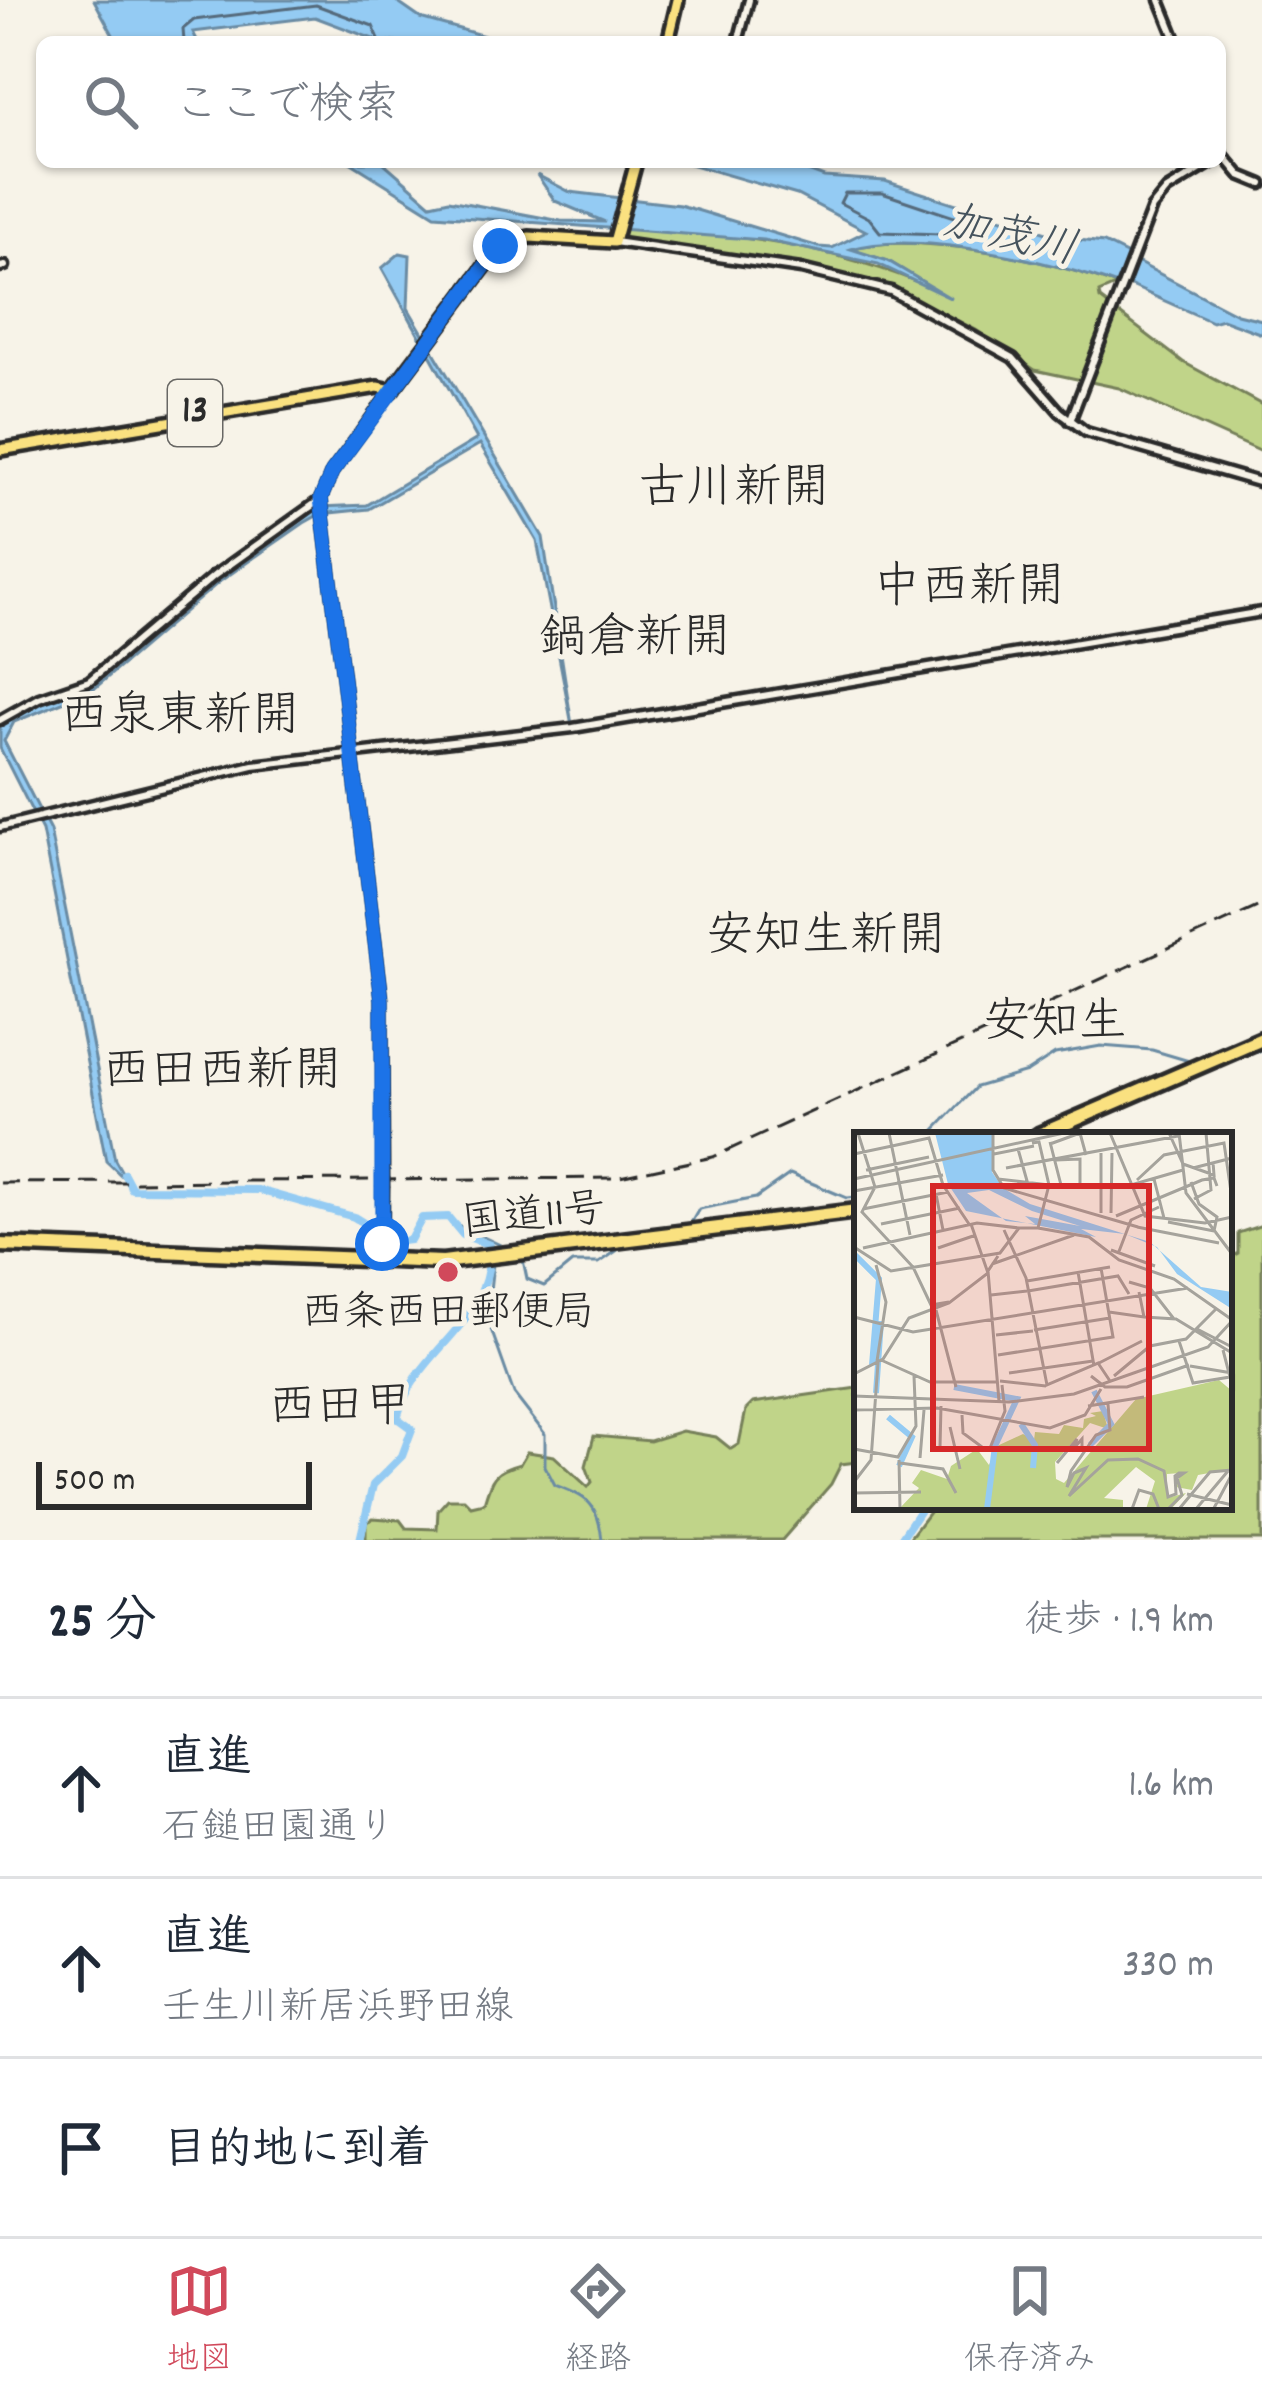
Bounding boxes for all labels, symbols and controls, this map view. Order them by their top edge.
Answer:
search box [36,36,1226,168]
icon: search [78,69,144,135]
text: ここで検索 [174,76,399,140]
water label: 加茂川 [937,193,1083,285]
route end [473,219,527,273]
road number: 13 [168,380,222,446]
district label: 古川新開 [638,457,830,526]
district label: 中西新開 [873,556,1065,625]
district label: 鍋倉新開 [539,607,731,676]
district label: 西泉東新開 [60,685,300,754]
district label: 安知生新開 [706,905,946,974]
district label: 安知生 [983,991,1127,1060]
district label: 西田西新開 [102,1040,342,1109]
inset map [854,1132,1232,1510]
street label: 国道11号 [459,1182,609,1256]
route start [355,1217,409,1271]
marker: 西条西田郵便局 [435,1259,461,1285]
place label: 西条西田郵便局 [301,1286,595,1346]
district label: 西田甲 [268,1376,412,1445]
scale bar [36,1456,312,1509]
text: 500 m [54,1459,135,1506]
text: 25 分 [48,1589,157,1661]
text: 徒歩 · 1.9 km [1025,1596,1214,1651]
text: 直進 [162,1729,252,1793]
icon: ahead [48,1755,114,1821]
text: 1.6 km [1128,1760,1214,1815]
text: 石鎚田園通り [162,1803,396,1858]
text: 直進 [162,1909,252,1973]
icon: ahead [48,1935,114,2001]
text: 330 m [1122,1940,1214,1995]
text: 壬生川新居浜野田線 [162,1983,513,2038]
icon: arrive [48,2115,114,2181]
text: 目的地に到着 [162,2121,432,2185]
tab: 地図 [166,2258,232,2385]
tab: 経路 [565,2258,631,2385]
tab: 保存済み [964,2258,1096,2385]

